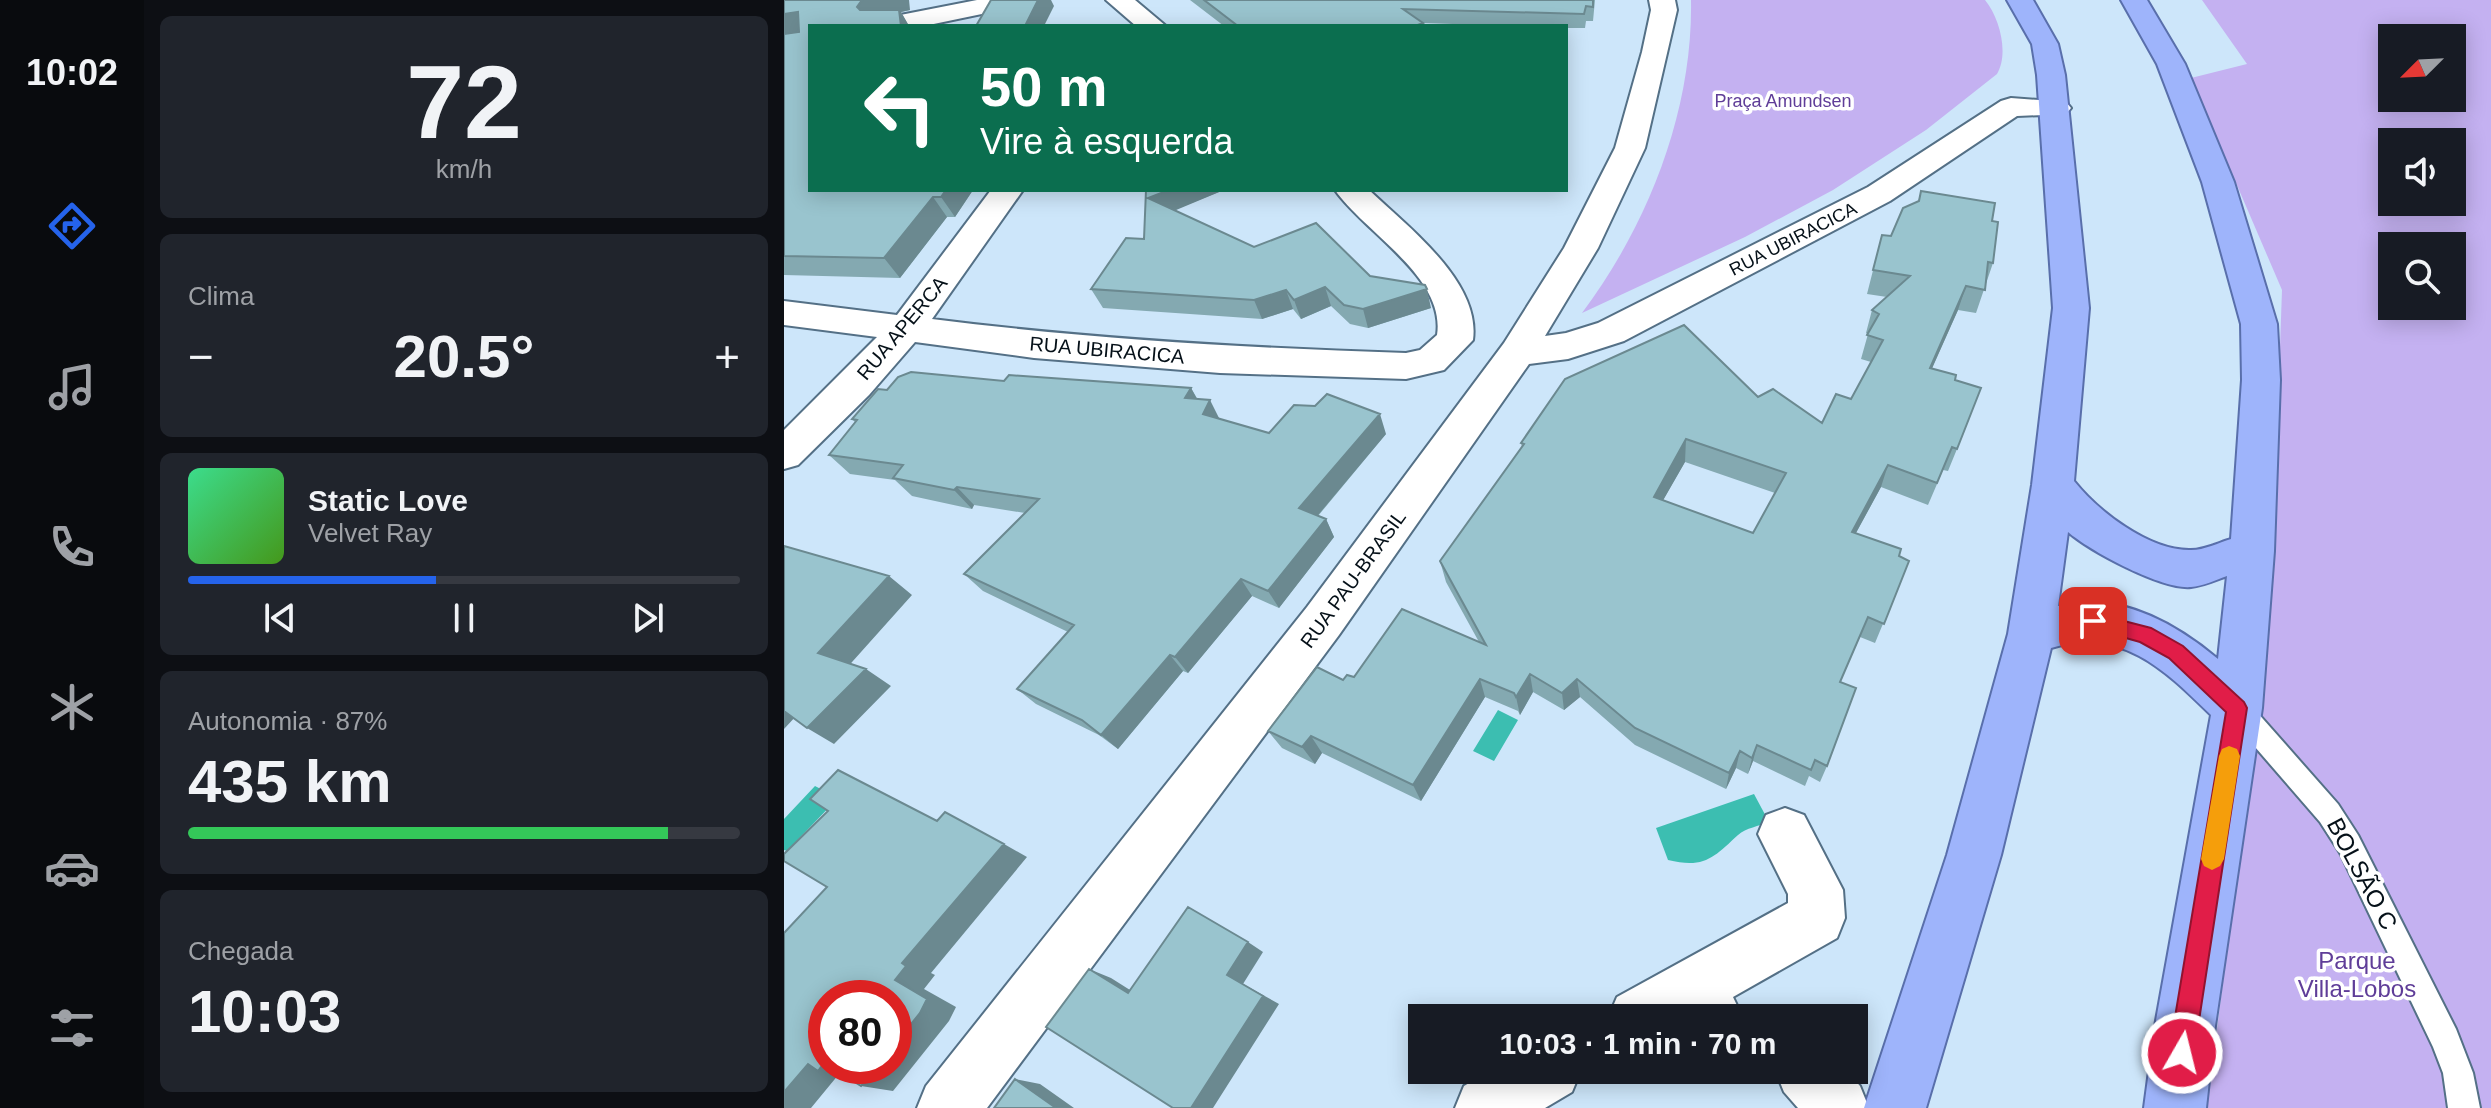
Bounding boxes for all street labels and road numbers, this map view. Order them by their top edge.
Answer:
street label: RUA UBIRACICA [1726,198,1860,280]
street label: RUA APERCA [852,271,952,384]
street label: RUA UBIRACICA [1029,332,1186,368]
street label: RUA PAU-BRASIL [1296,506,1410,652]
street label: BOLSÃO C [2322,813,2403,934]

